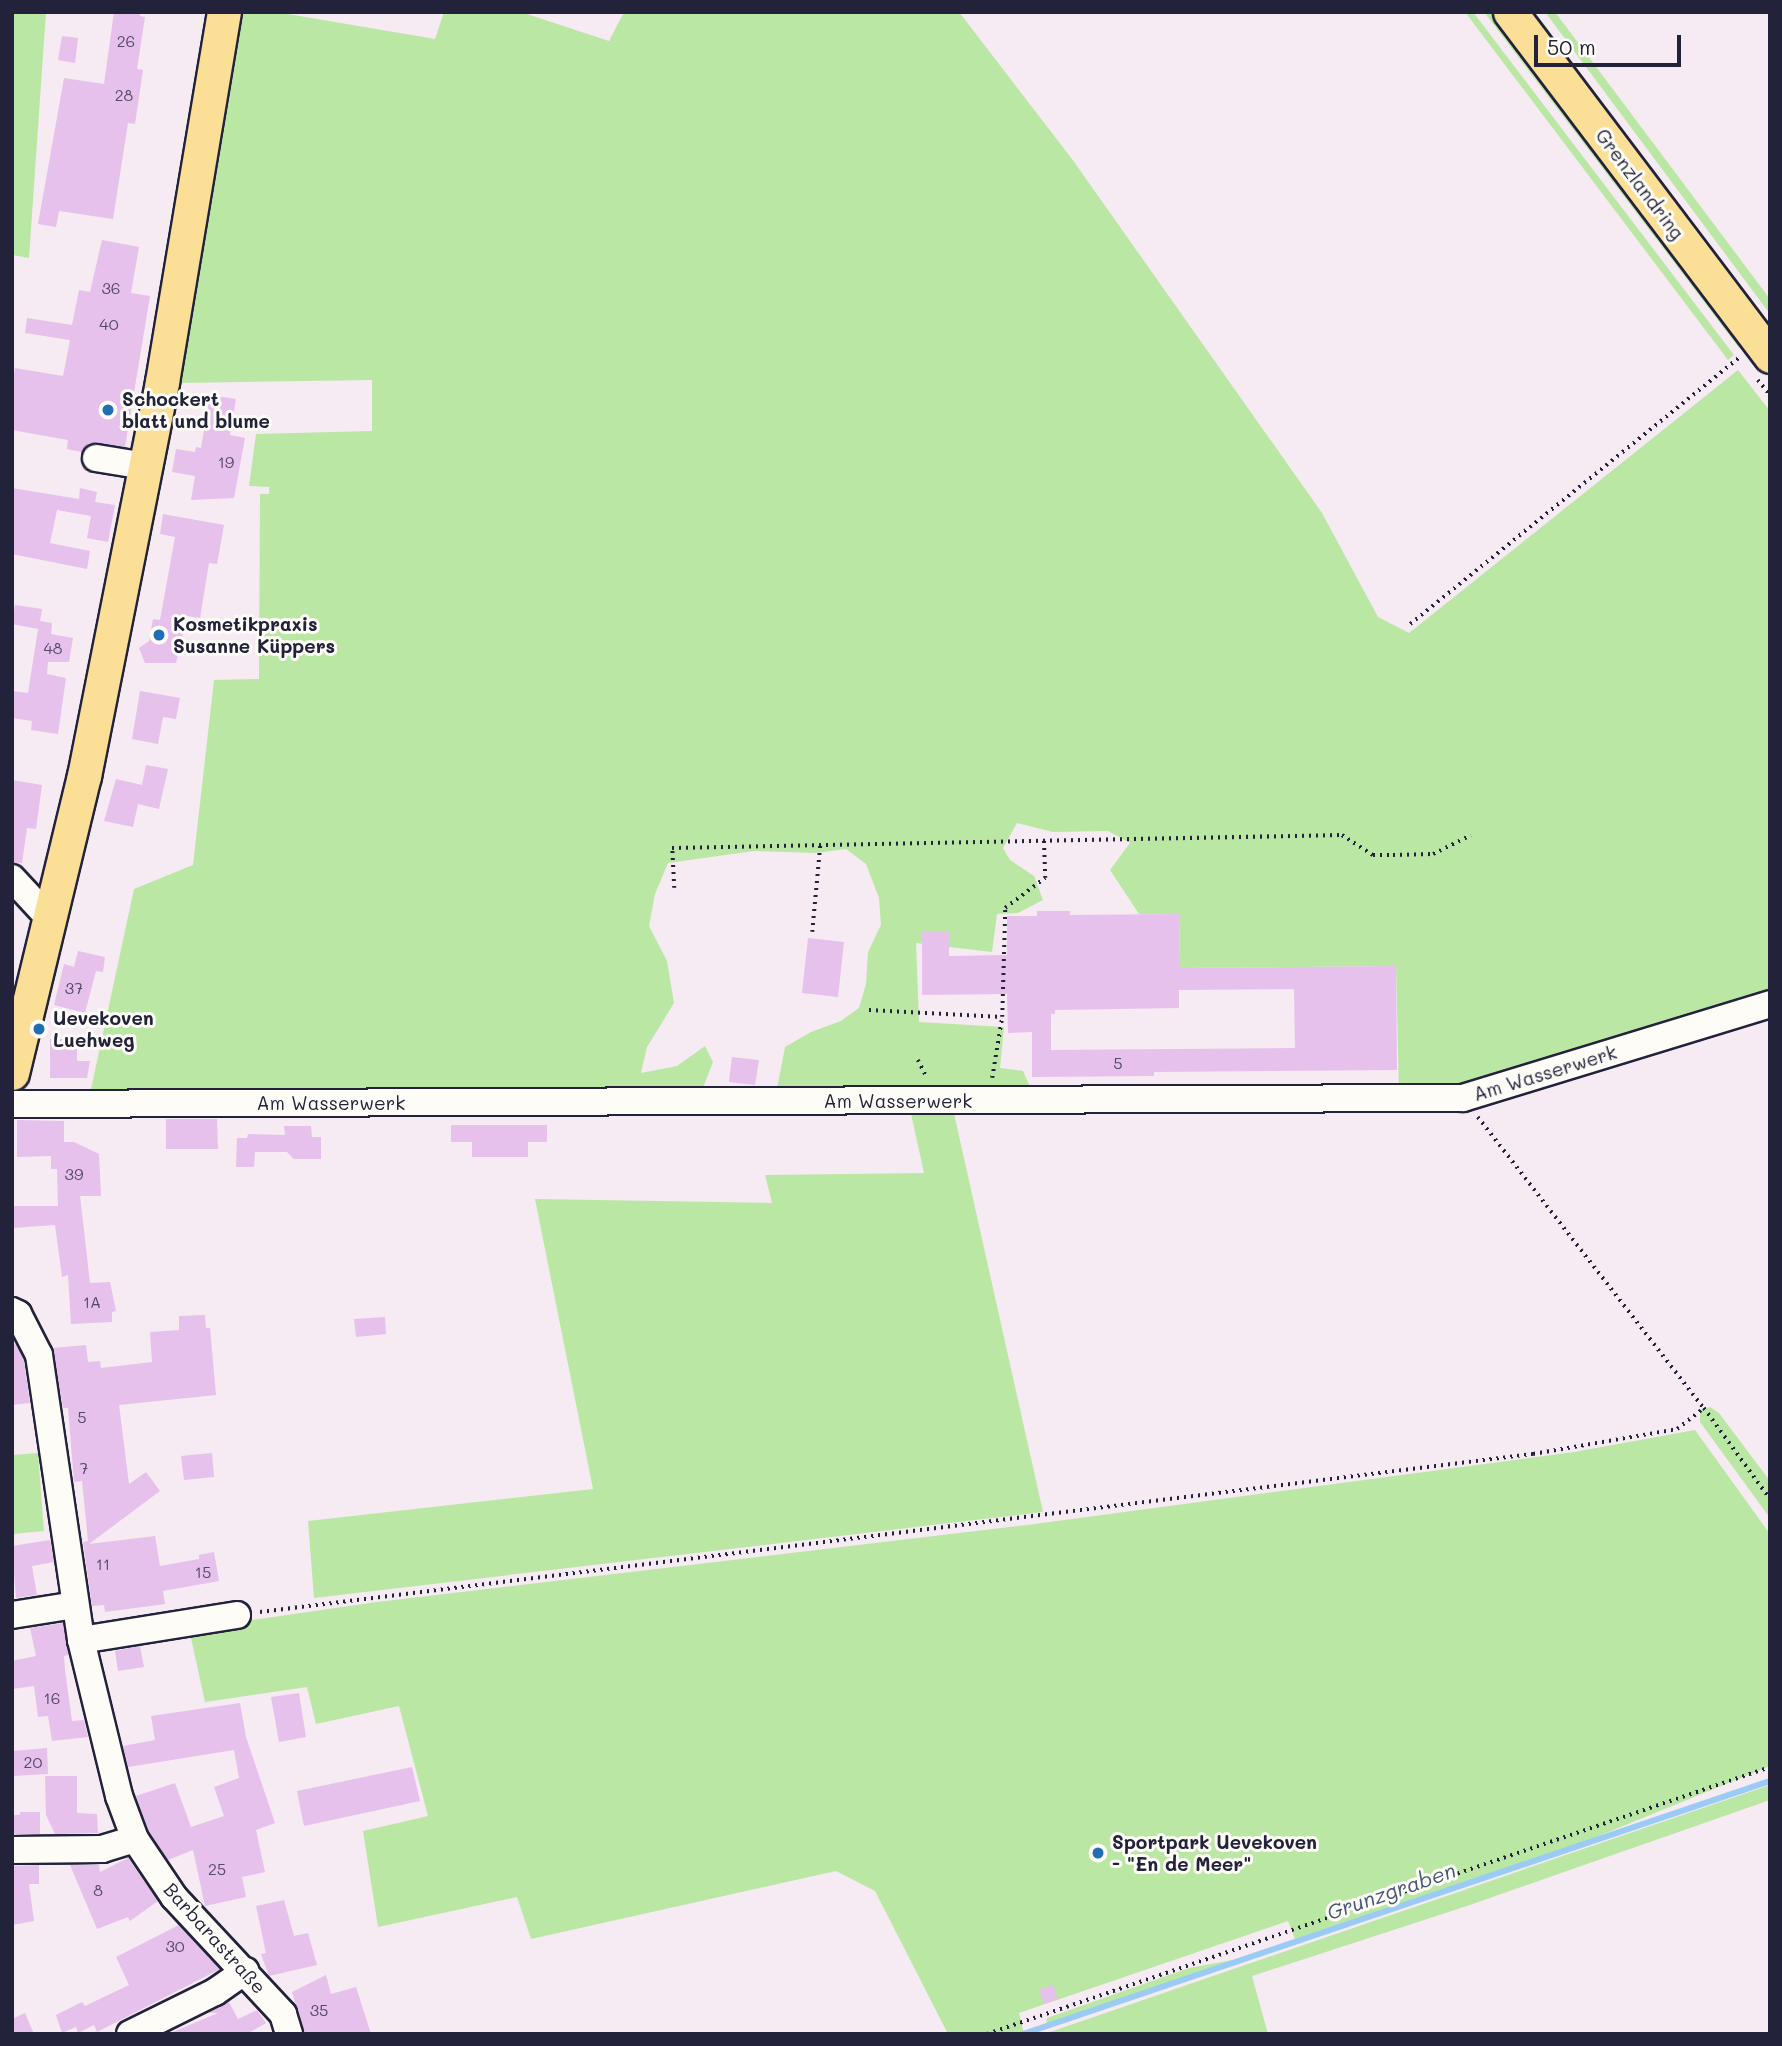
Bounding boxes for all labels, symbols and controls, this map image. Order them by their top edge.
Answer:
scale bar [1537,21,1684,65]
house number: 26 [117,31,135,51]
text: 50 m [1547,33,1596,60]
house number: 28 [115,85,133,105]
street label: Grenzlandring [1591,124,1689,244]
house number: 36 [101,278,121,298]
house number: 40 [99,314,119,334]
place label: Schockert blatt und blume [122,388,270,432]
marker: Schockert blatt und blume [100,402,116,418]
house number: 19 [218,452,234,472]
place label: Kosmetikpraxis Susanne Küppers [173,613,335,657]
marker: Kosmetikpraxis Susanne Küppers [151,627,167,643]
house number: 48 [43,638,63,658]
house number: 37 [65,978,83,998]
place label: Uevekoven Luehweg [53,1007,154,1051]
marker: Uevekoven Luehweg [31,1021,47,1037]
street label: Am Wasserwerk [1471,1040,1619,1106]
house number: 5 [1113,1053,1123,1073]
street label: Am Wasserwerk [824,1090,972,1112]
street label: Am Wasserwerk [257,1092,405,1114]
house number: 39 [65,1164,83,1184]
house number: 1A [83,1292,101,1312]
house number: 5 [77,1407,87,1427]
house number: 7 [80,1458,88,1478]
house number: 11 [96,1554,110,1574]
house number: 15 [195,1562,211,1582]
house number: 16 [44,1688,60,1708]
house number: 20 [24,1752,42,1772]
place label: Sportpark Uevekoven - "En de Meer" [1112,1831,1317,1875]
marker: Sportpark Uevekoven - "En de Meer" [1090,1845,1106,1861]
water label: Grunzgraben [1323,1857,1459,1925]
house number: 25 [208,1859,226,1879]
street label: Barbarastraße [159,1878,271,1998]
house number: 8 [93,1880,103,1900]
house number: 30 [165,1936,185,1956]
house number: 35 [310,2000,328,2020]

